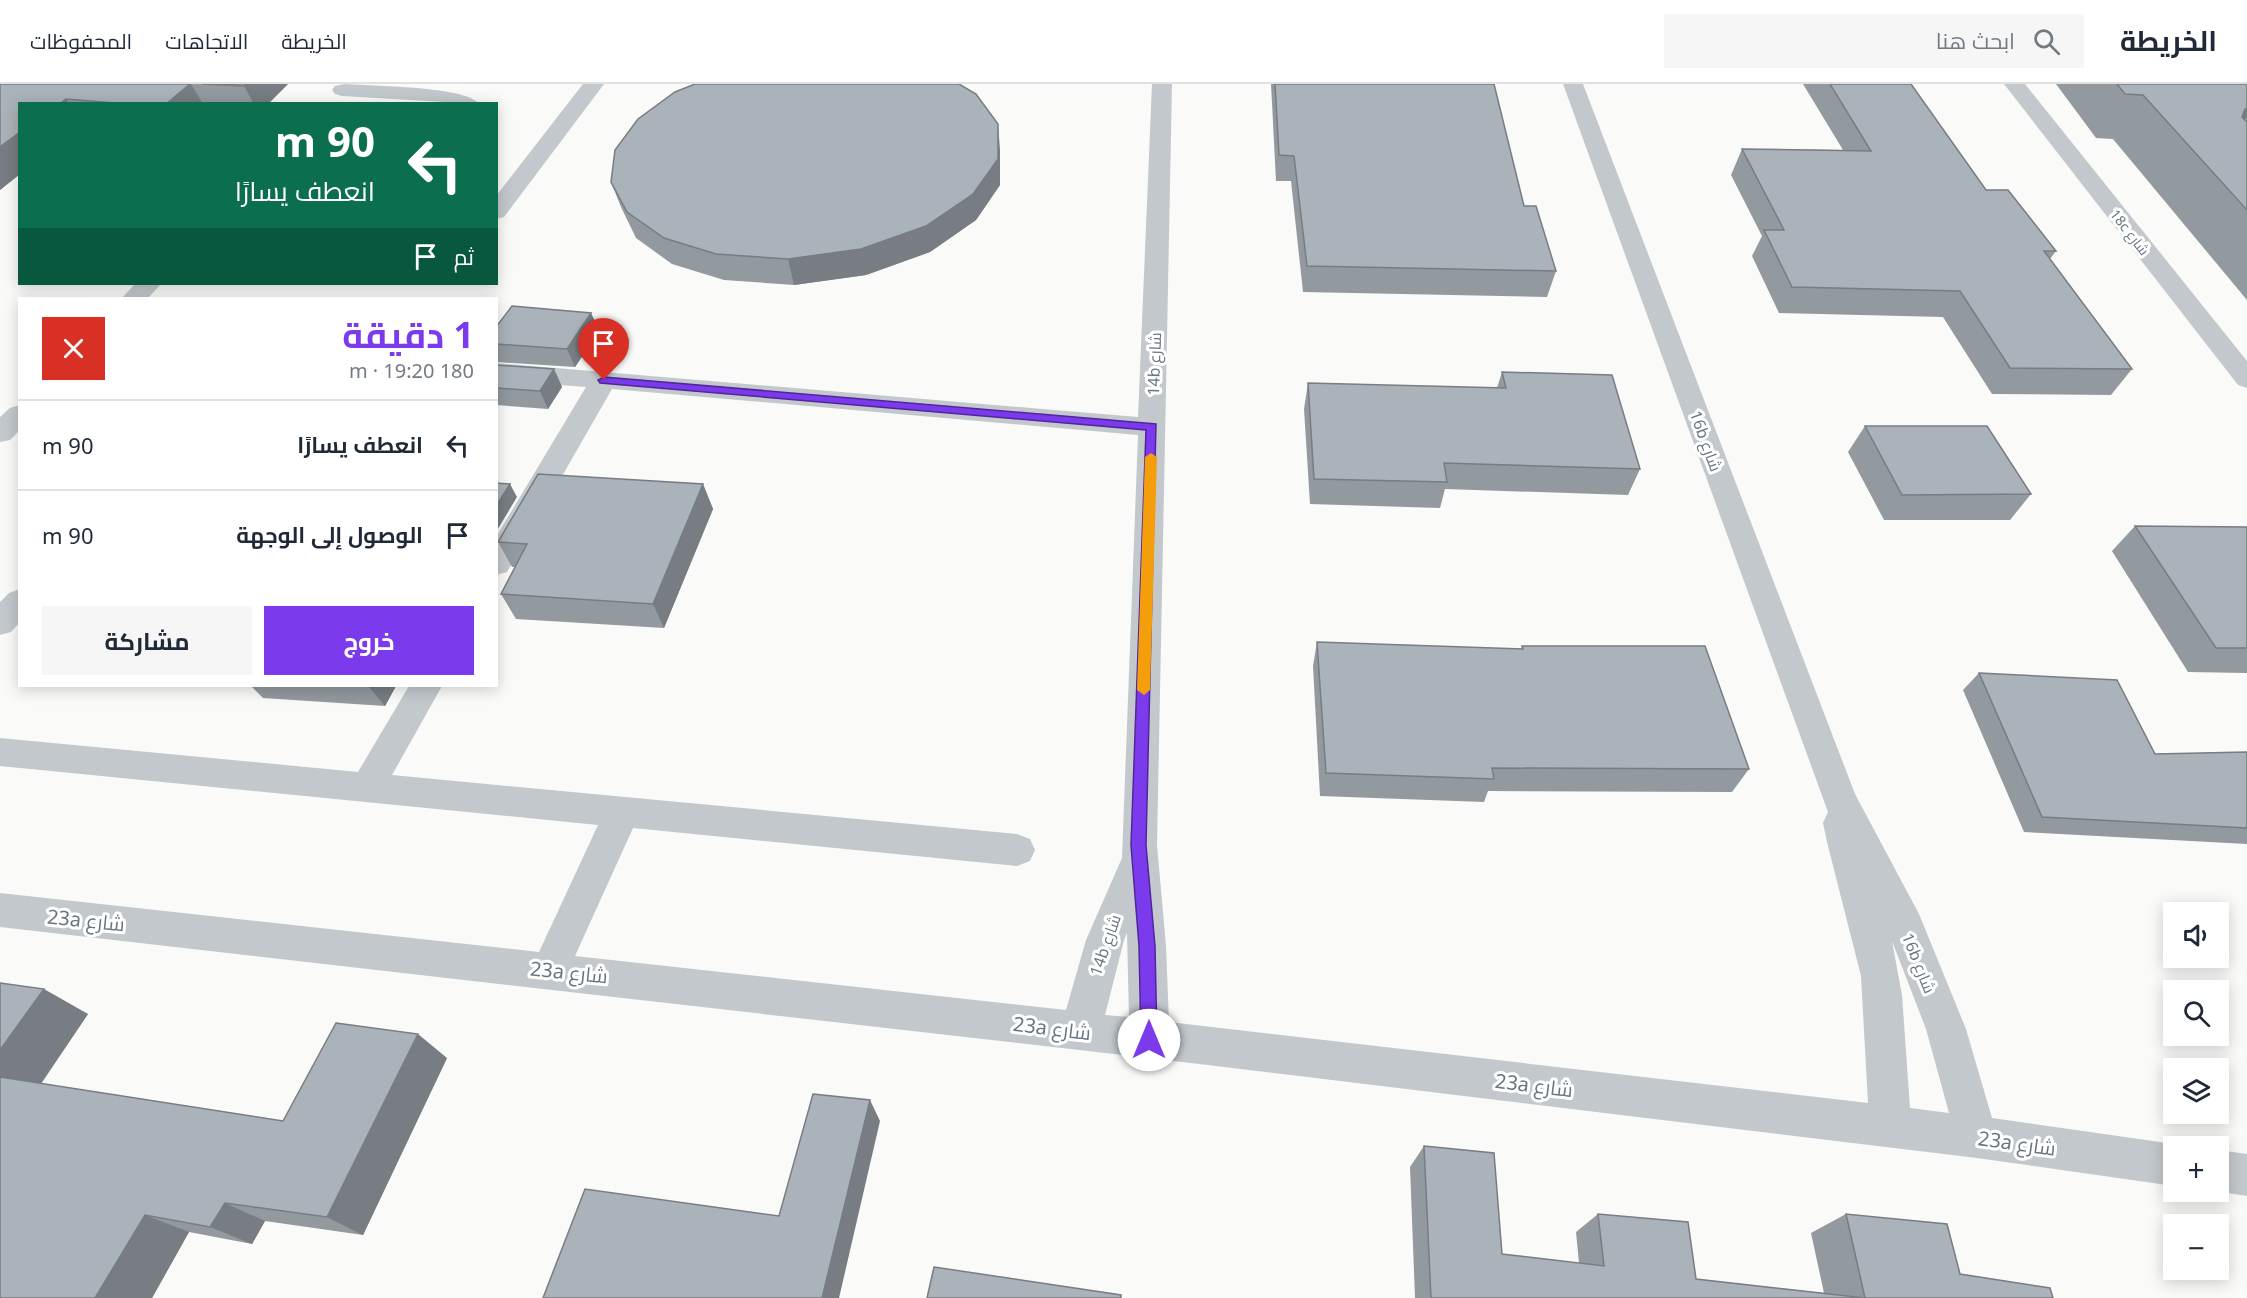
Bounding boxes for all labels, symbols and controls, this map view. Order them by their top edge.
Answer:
search box [1664,14,2084,68]
text: الخريطة [2120,21,2217,59]
text: ابحث هنا [1936,25,2015,55]
icon: search [2030,25,2063,58]
text: المحفوظات [30,27,132,55]
text: الاتجاهات [165,27,248,55]
text: الخريطة [281,27,347,55]
text: 90 m [275,112,375,169]
icon: left [396,126,474,204]
text: انعطف يسارًا [235,172,375,209]
street label: 18c شارع [2106,205,2154,259]
icon: arrive [409,240,442,273]
text: ثم [454,241,474,271]
text: 1 دقيقة [342,310,474,359]
button: close [42,317,105,380]
pin [578,318,629,380]
icon: arrive [587,327,620,360]
street label: 14b شارع [1142,332,1167,396]
text: 180 m · 19:20 [349,357,474,384]
street label: 16b شارع [1684,407,1727,475]
text: انعطف يسارًا [297,429,423,459]
icon: left [441,429,474,462]
text: 90 m [42,430,93,460]
text: الوصول إلى الوجهة [236,519,423,549]
icon: arrive [441,519,474,552]
text: 90 m [42,520,93,550]
button: مشاركة [42,606,252,675]
button: خروج [264,606,474,675]
street label: 23a شارع [46,902,126,939]
map controls [2163,902,2229,1280]
button: sound [2163,902,2229,968]
street label: 14b شارع [1084,911,1127,979]
street label: 16b شارع [1896,930,1941,997]
street label: 23a شارع [529,954,609,991]
button: search [2163,980,2229,1046]
position arrow [1117,1008,1181,1072]
street label: 23a شارع [1011,1010,1092,1047]
button: layers [2163,1058,2229,1124]
street label: 23a شارع [1493,1067,1574,1104]
street label: 23a شارع [1976,1124,2058,1163]
button: + [2163,1136,2229,1202]
button: − [2163,1214,2229,1280]

